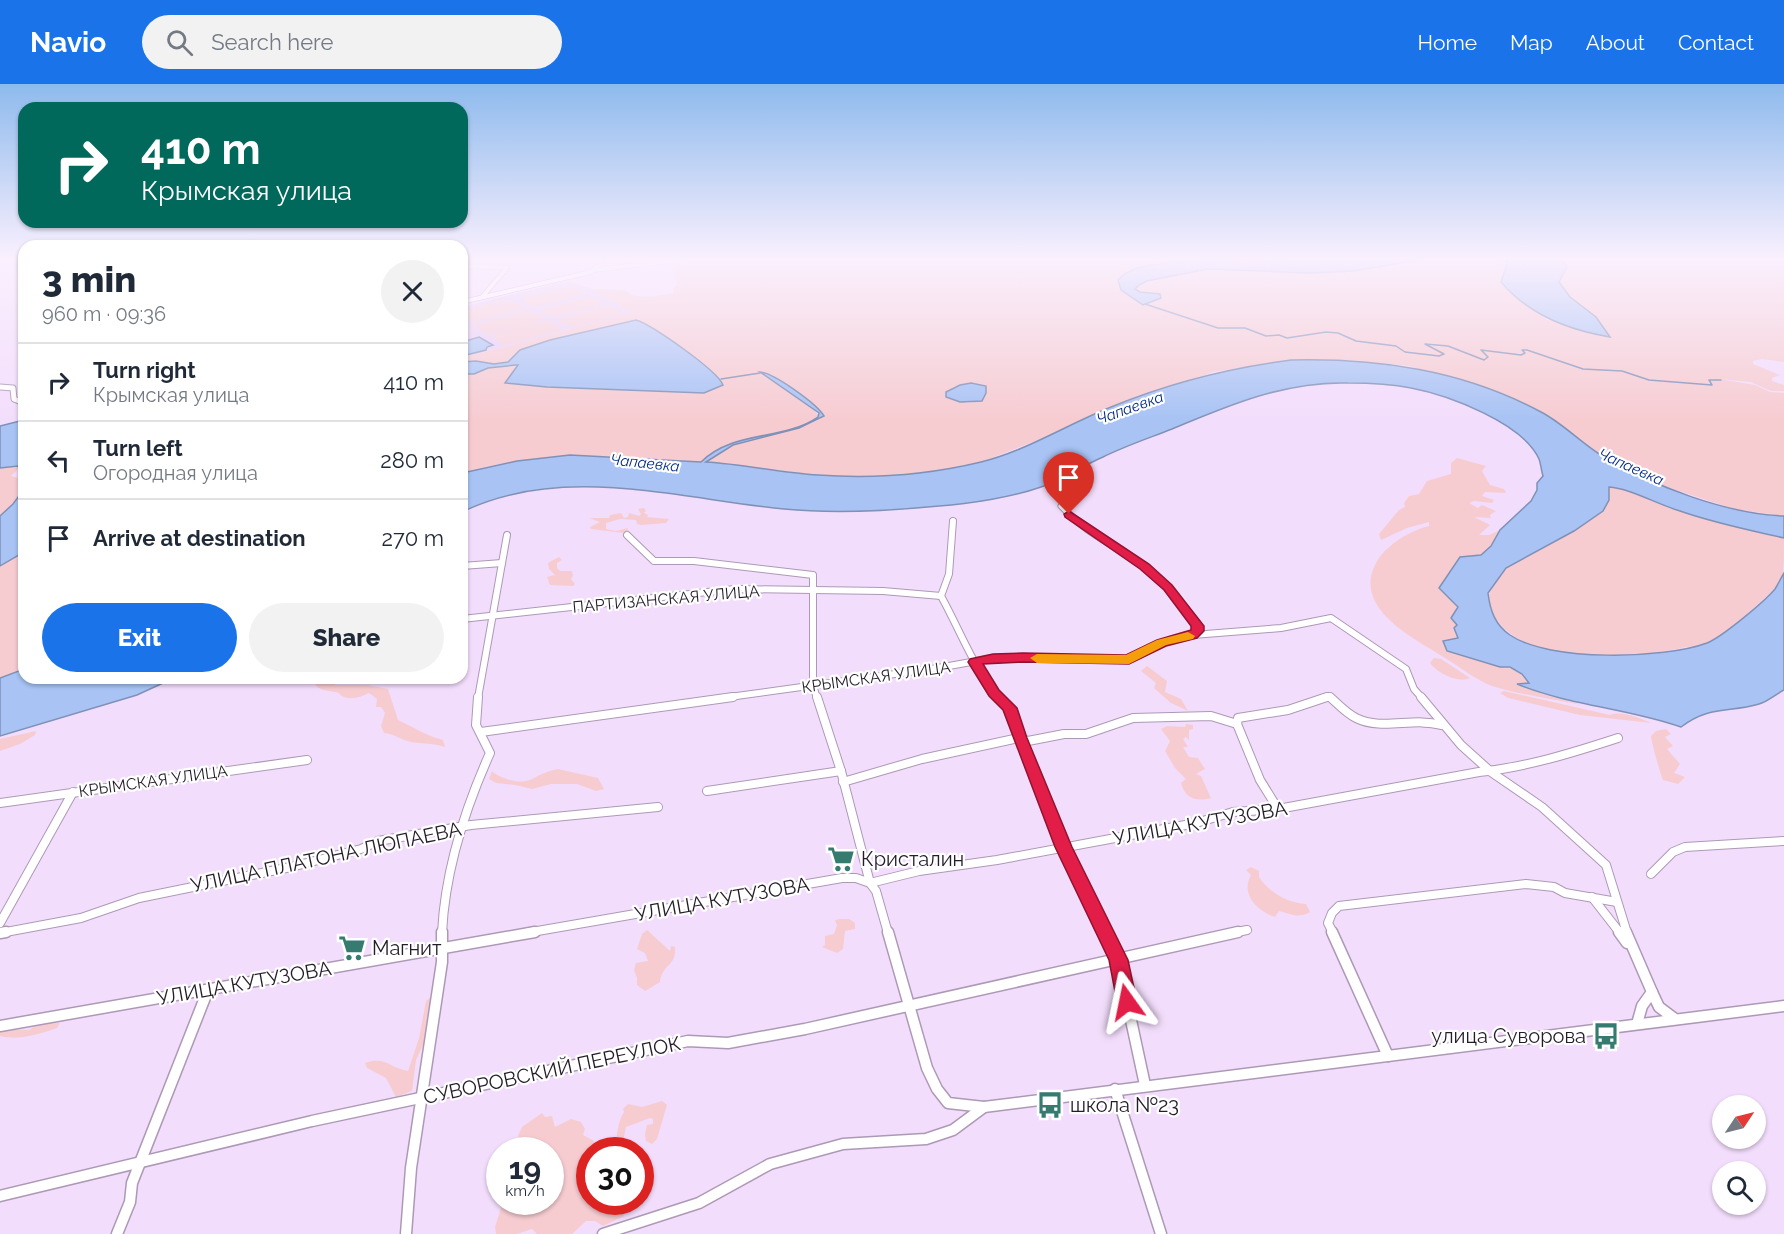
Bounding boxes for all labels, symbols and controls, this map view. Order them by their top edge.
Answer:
search box [142,15,562,69]
text: Navio [30,26,106,59]
icon: search [163,26,196,59]
text: Search here [211,29,333,55]
text: Home [1418,30,1477,55]
text: Map [1510,30,1553,55]
text: About [1586,30,1645,55]
text: Contact [1678,30,1754,55]
text: 410 m [141,125,261,174]
icon: right [42,126,120,204]
text: Крымская улица [141,175,352,206]
text: 3 min [42,258,136,300]
button: close [381,260,444,323]
text: 960 m · 09:36 [42,302,166,326]
text: Turn right [93,357,196,383]
icon: right [42,366,75,399]
text: 410 m [383,369,444,395]
text: Крымская улица [93,383,249,407]
water label: Чапаевка [1094,388,1166,428]
text: Turn left [93,435,183,461]
icon: left [42,444,75,477]
water label: Чапаевка [1596,445,1666,489]
text: 280 m [380,447,444,473]
water label: Чапаевка [610,450,680,476]
pin [1043,452,1094,514]
text: Огородная улица [93,461,258,485]
icon: arrive [1052,461,1085,494]
icon: arrive [42,522,75,555]
text: Arrive at destination [93,525,306,551]
text: 270 m [382,525,444,551]
street label: ПАРТИЗАНСКАЯ УЛИЦА [572,581,760,617]
button: Exit [42,603,237,672]
button: Share [249,603,444,672]
street label: КРЫМСКАЯ УЛИЦА [800,657,952,697]
street label: КРЫМСКАЯ УЛИЦА [77,761,229,801]
street label: УЛИЦА КУТУЗОВА [1111,796,1290,850]
street label: УЛИЦА ПЛАТОНА ЛЮПАЕВА [189,816,464,897]
supermarket icon: Кристалин [826,844,856,874]
place label: Кристалин [861,847,964,871]
street label: УЛИЦА КУТУЗОВА [633,872,812,926]
supermarket icon: Магнит [337,933,367,963]
place label: Магнит [372,936,442,960]
street label: УЛИЦА КУТУЗОВА [155,956,334,1010]
position arrow [1095,970,1159,1034]
bus stop icon: улица Суворова [1591,1021,1621,1051]
place label: улица Суворова [1431,1024,1586,1048]
street label: СУВОРОВСКИЙ ПЕРЕУЛОК [421,1031,683,1109]
bus stop icon: школа №23 [1035,1090,1065,1120]
place label: школа №23 [1070,1093,1179,1117]
north arrow [1712,1095,1766,1149]
map controls [1712,1095,1766,1215]
speed limit sign: 30 [576,1137,654,1215]
text: 19 [509,1151,541,1186]
button: search [1712,1161,1766,1215]
text: km/h [505,1182,545,1200]

